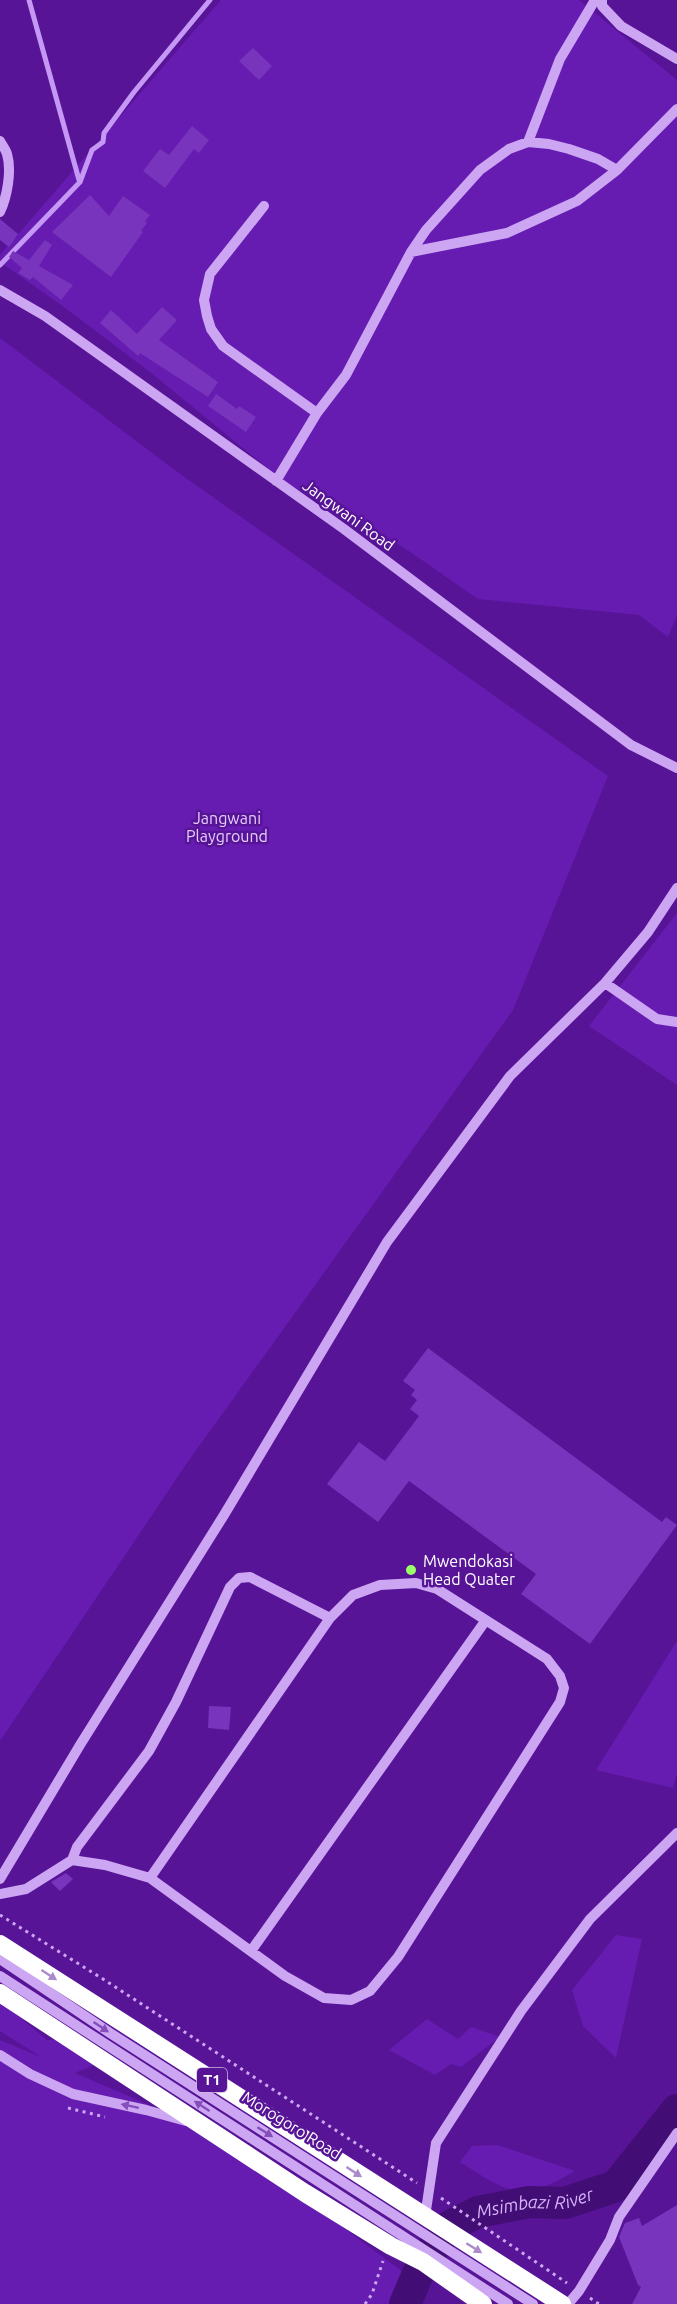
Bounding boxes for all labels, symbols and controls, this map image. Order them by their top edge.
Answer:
street label: Jangwani Road [300,476,398,554]
park label: Jangwani Playground [186,809,268,845]
place label: Mwendokasi Head Quater [423,1552,515,1588]
marker: Mwendokasi Head Quater [404,1563,418,1577]
one-way arrow [41,1970,57,1981]
one-way arrow [93,2021,109,2032]
road number: T1 [197,2068,227,2092]
street label: Morogoro Road [239,2087,345,2163]
one-way arrow [121,2101,139,2111]
one-way arrow [194,2101,210,2112]
one-way arrow [257,2126,273,2137]
one-way arrow [346,2166,363,2177]
water label: Msimbazi River [475,2183,597,2221]
one-way arrow [466,2242,482,2253]

